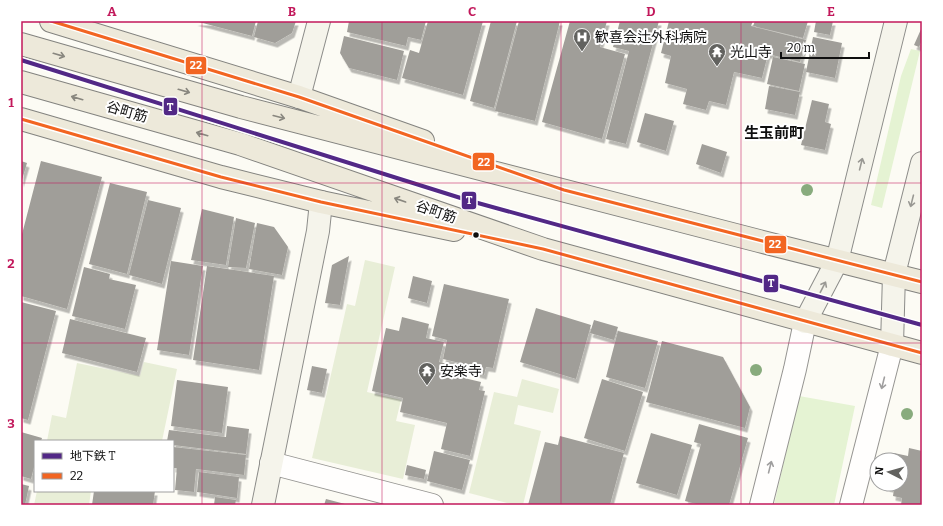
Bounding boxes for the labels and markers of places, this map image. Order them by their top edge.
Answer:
hospital icon: 歓喜会辻外科病院 [572,27,592,52]
place label: 歓喜会辻外科病院 [595,29,707,46]
temple icon: 光山寺 [707,42,727,67]
place label: 光山寺 [730,44,772,61]
unlabelled marker [471,230,481,240]
temple icon: 安楽寺 [417,361,437,386]
place label: 安楽寺 [440,363,482,380]

